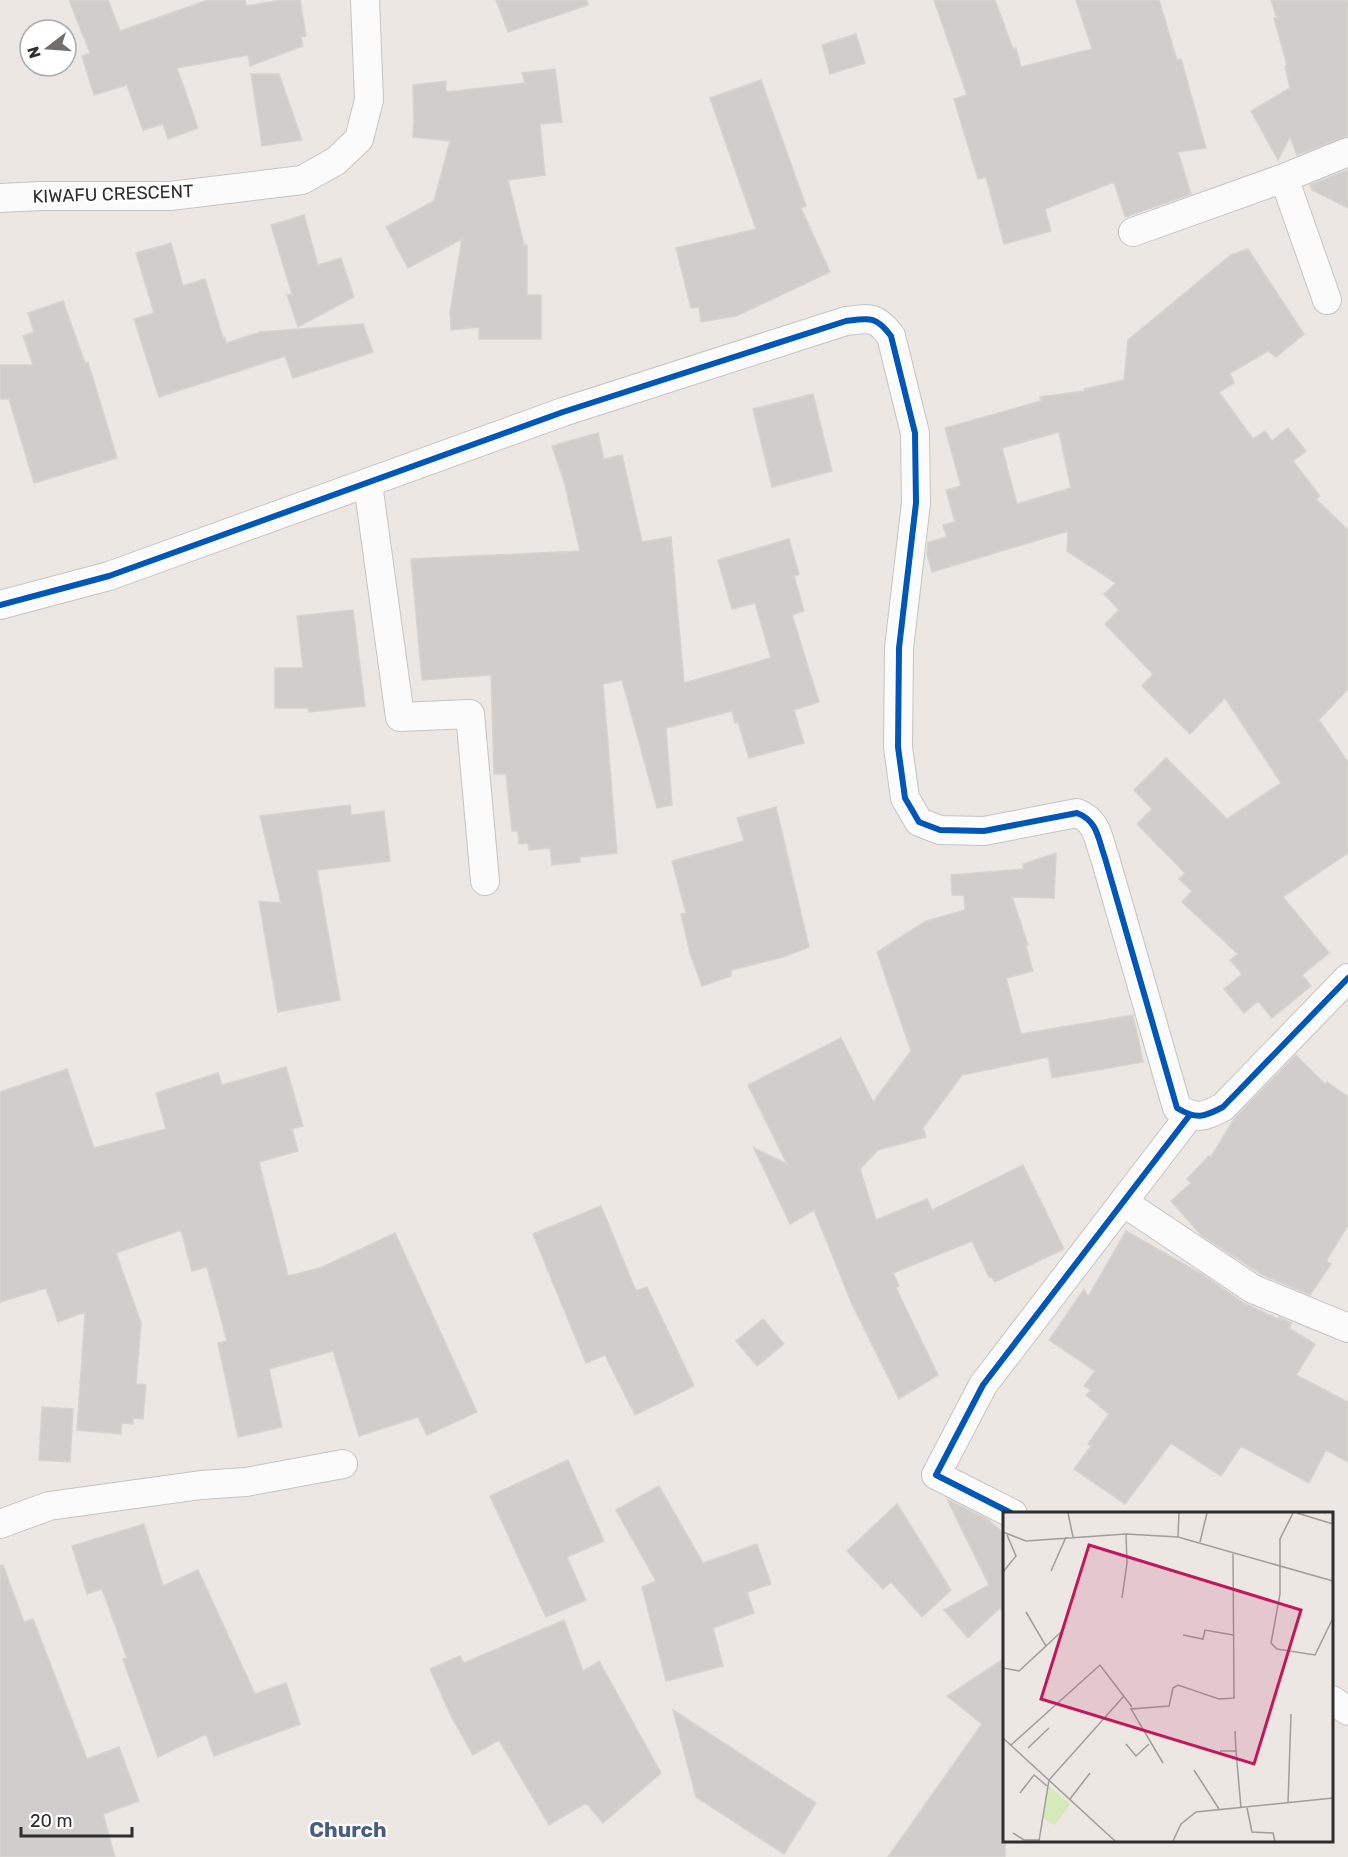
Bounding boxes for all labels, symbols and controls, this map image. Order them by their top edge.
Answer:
north arrow [18,18,78,78]
text: N [23,44,45,61]
street label: KIWAFU CRESCENT [32,180,194,208]
inset map [1003,1512,1333,1842]
scale bar [21,1800,132,1838]
text: 20 m [30,1810,72,1832]
district label: Church [309,1817,387,1842]

